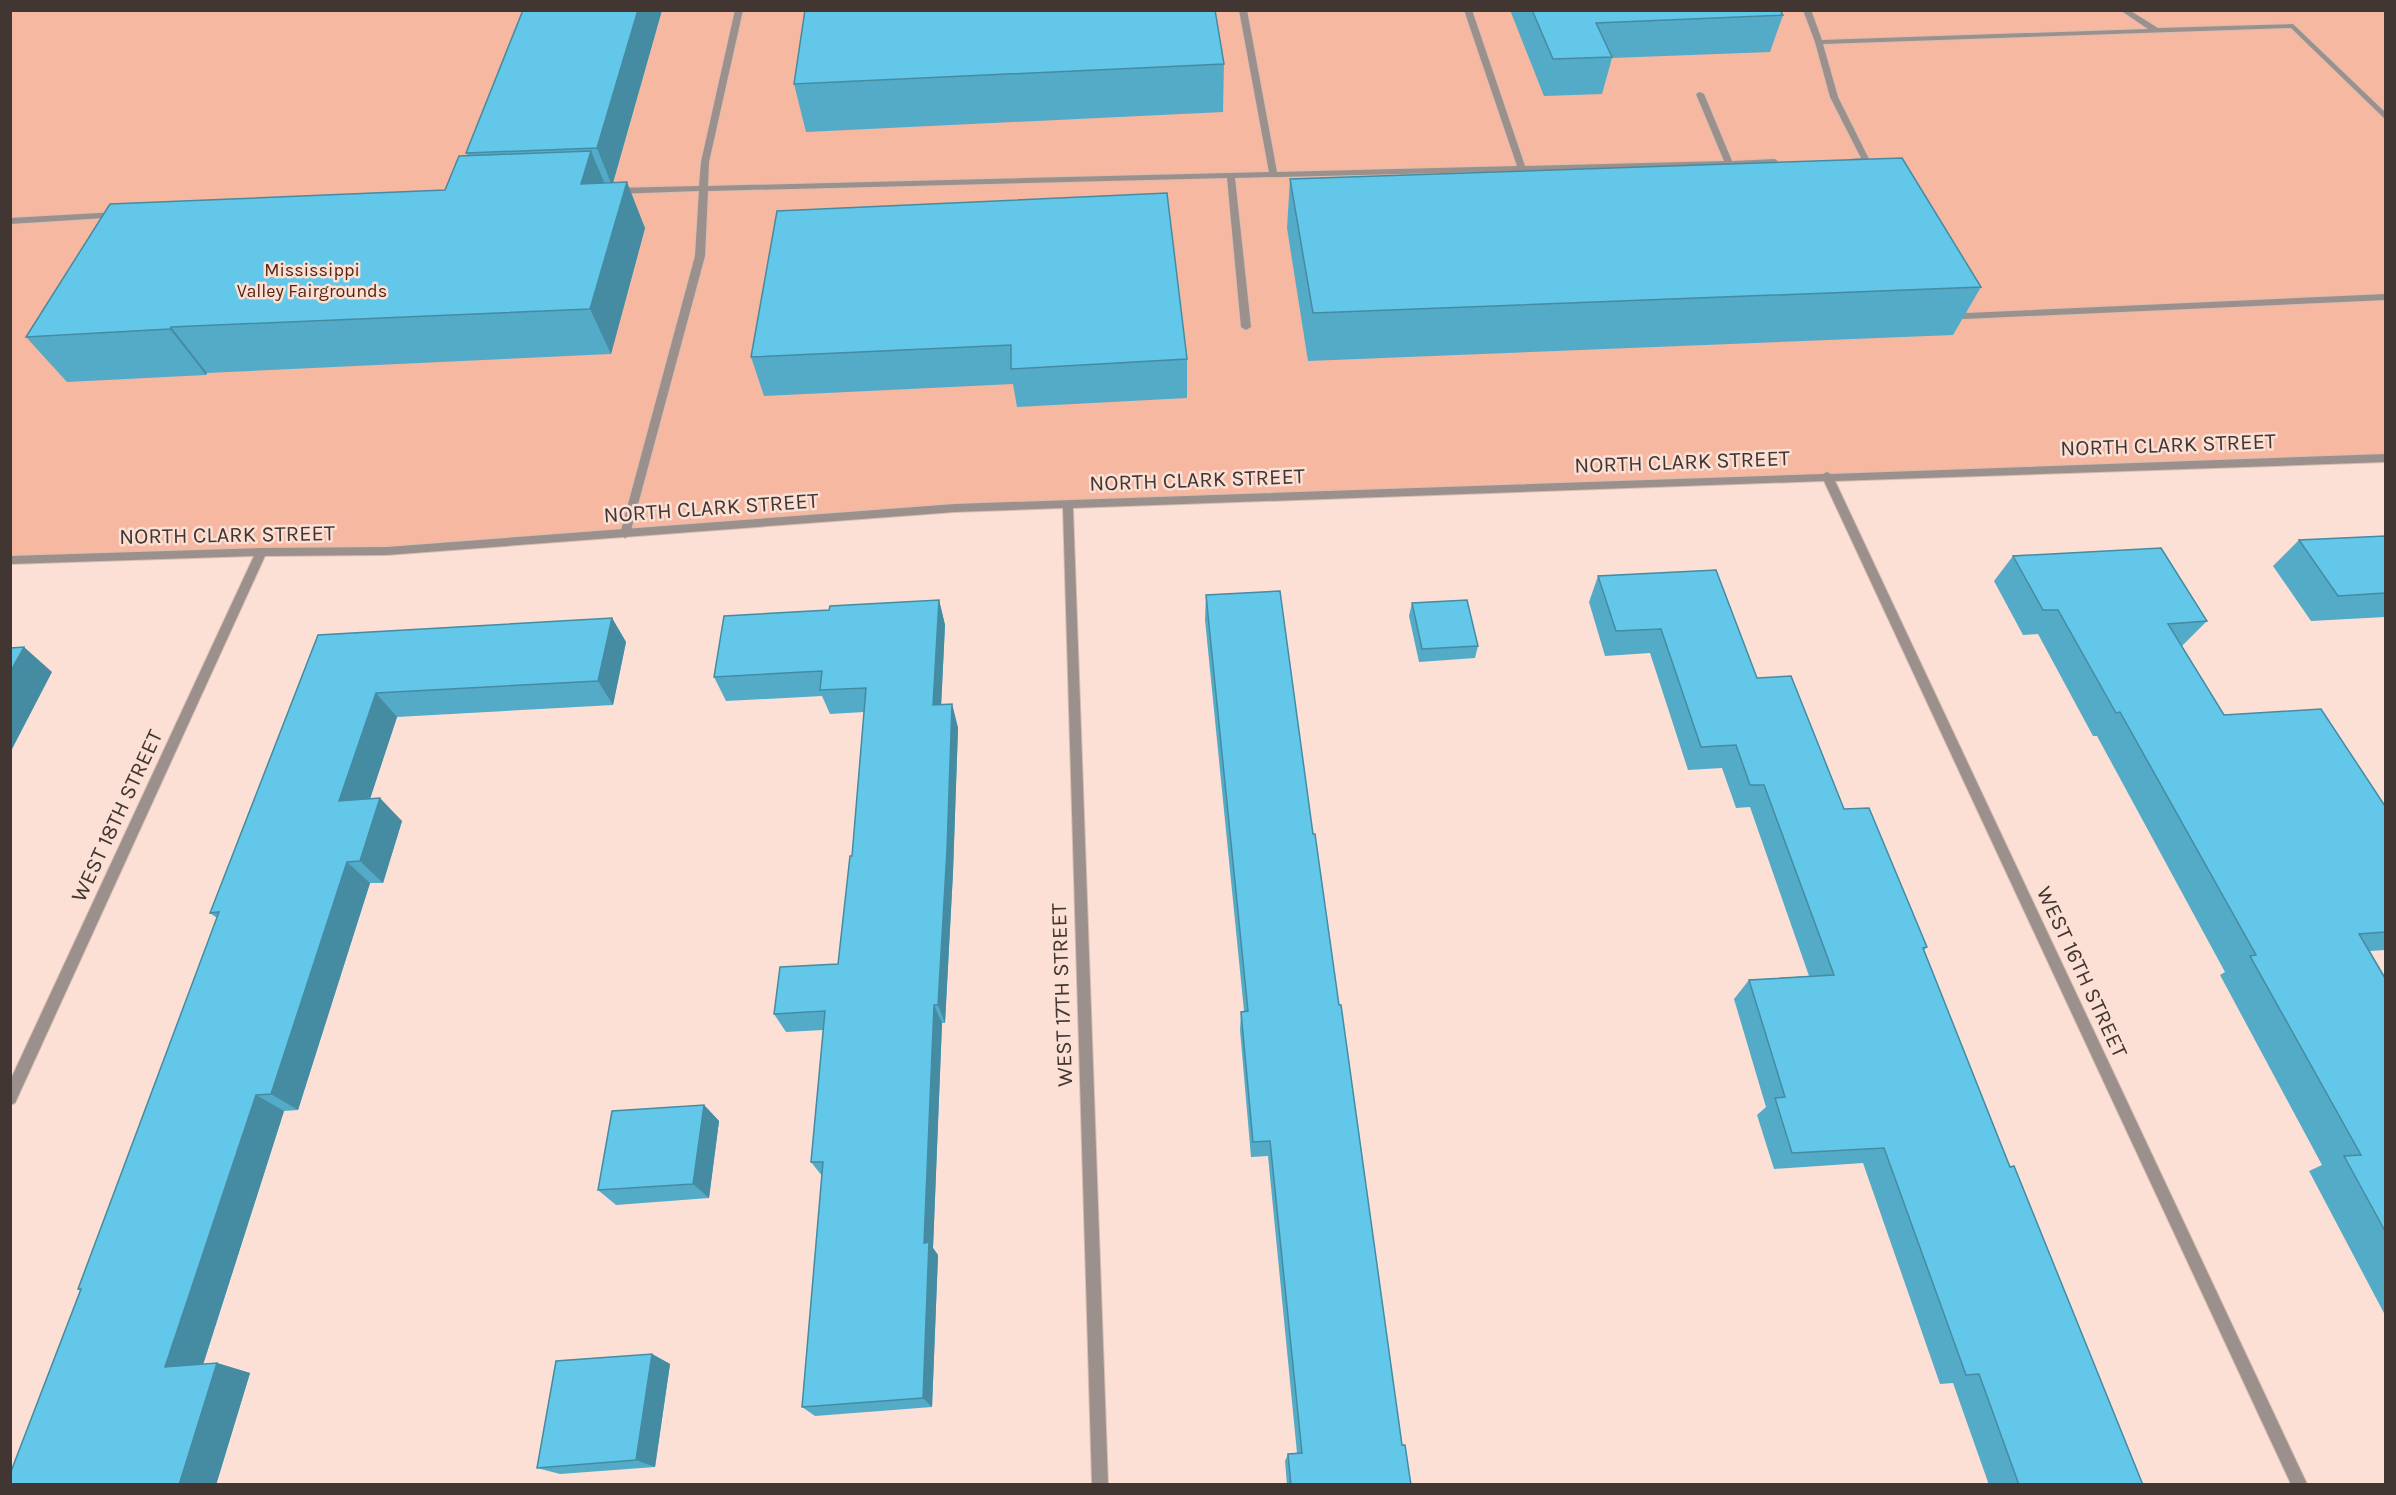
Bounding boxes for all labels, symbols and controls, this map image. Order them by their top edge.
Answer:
park label: Mississippi Valley Fairgrounds [237,259,387,302]
street label: NORTH CLARK STREET [2060,428,2276,462]
street label: NORTH CLARK STREET [1574,445,1790,479]
street label: NORTH CLARK STREET [1089,463,1305,497]
street label: NORTH CLARK STREET [603,488,819,528]
street label: NORTH CLARK STREET [119,520,335,550]
street label: WEST 18TH STREET [66,726,168,906]
street label: WEST 16TH STREET [2031,882,2133,1062]
street label: WEST 17TH STREET [1046,903,1078,1087]

